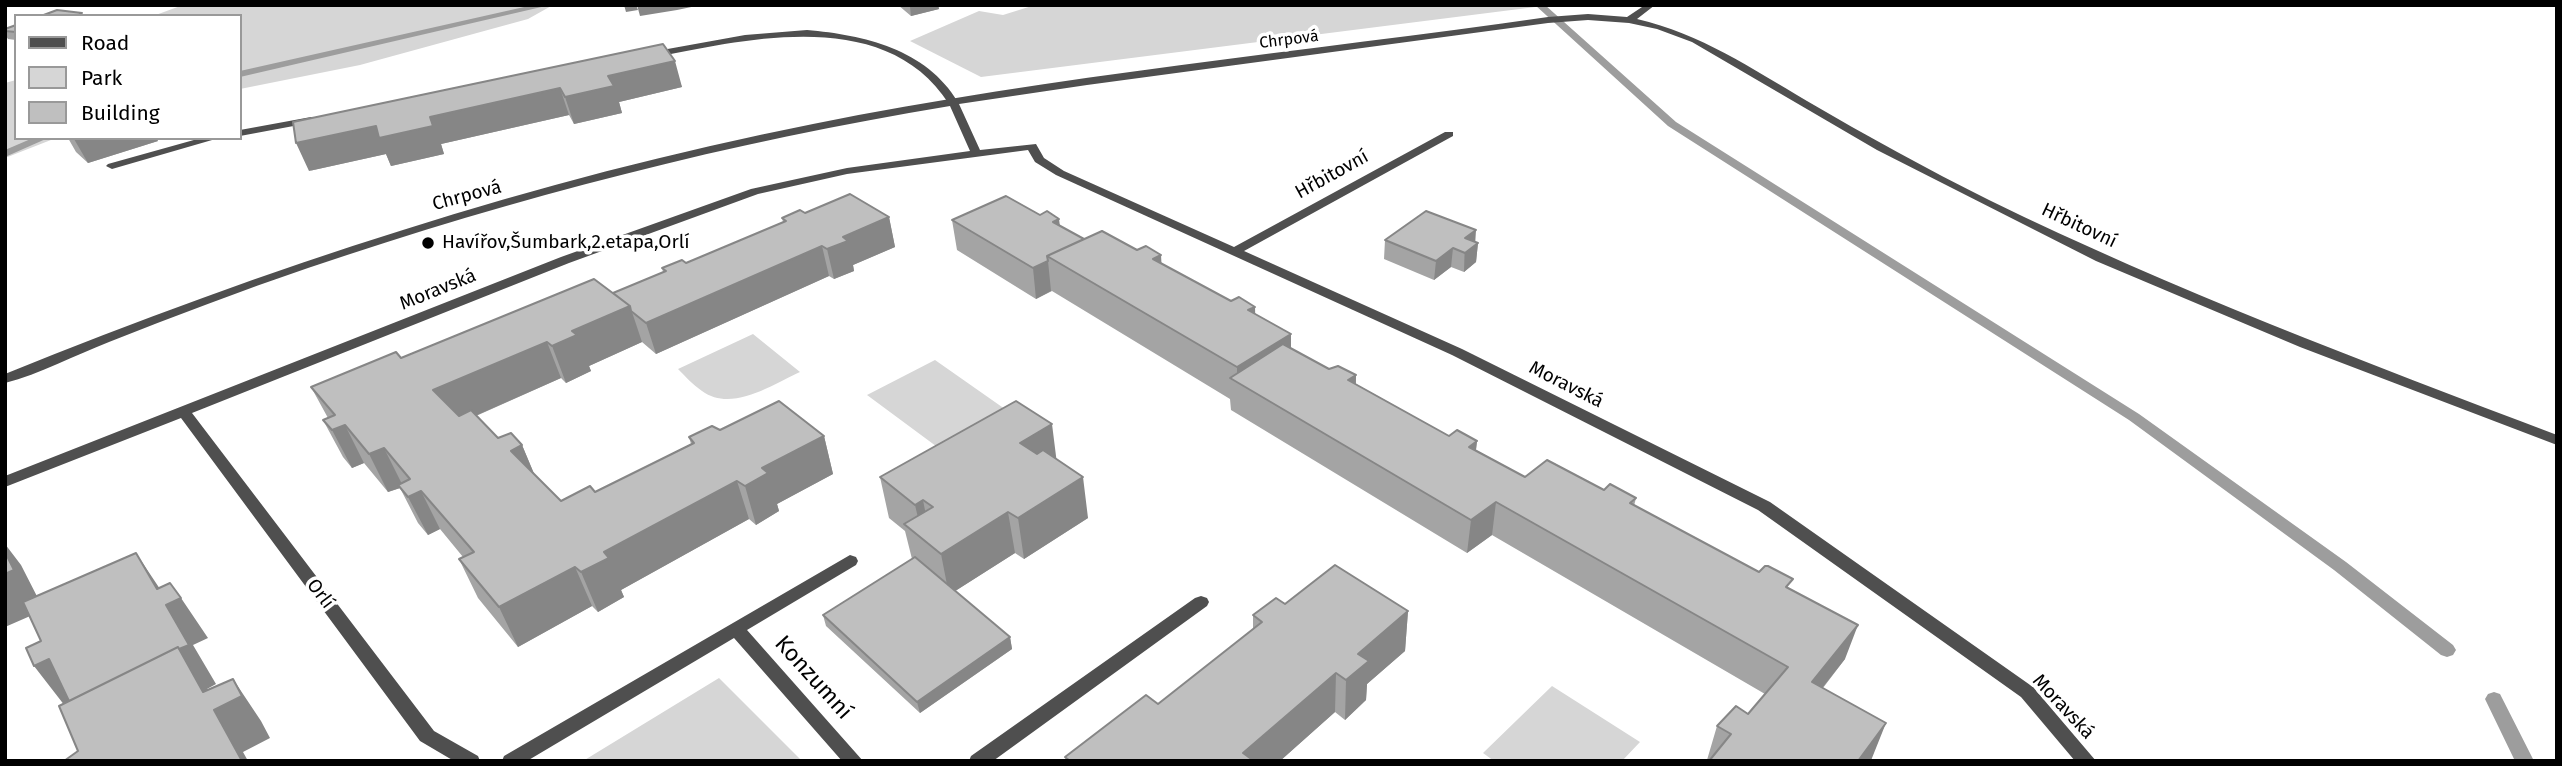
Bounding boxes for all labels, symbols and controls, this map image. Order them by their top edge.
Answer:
legend [14,14,242,140]
street label: Chrpová [1258,27,1320,53]
text: Road [81,30,129,56]
text: Park [81,65,122,91]
text: Building [81,100,160,126]
street label: Hřbitovní [1291,146,1373,204]
street label: Chrpová [430,176,504,216]
street label: Hřbitovní [2038,199,2120,253]
place label: Havířov,Šumbark,2.etapa,Orlí [442,232,690,254]
marker: Havířov,Šumbark,2.etapa,Orlí [420,235,436,251]
street label: Moravská [396,264,480,316]
street label: Moravská [1525,357,1607,413]
street label: Orlí [301,575,339,613]
street label: Konzumní [768,630,858,726]
street label: Moravská [2027,670,2099,744]

